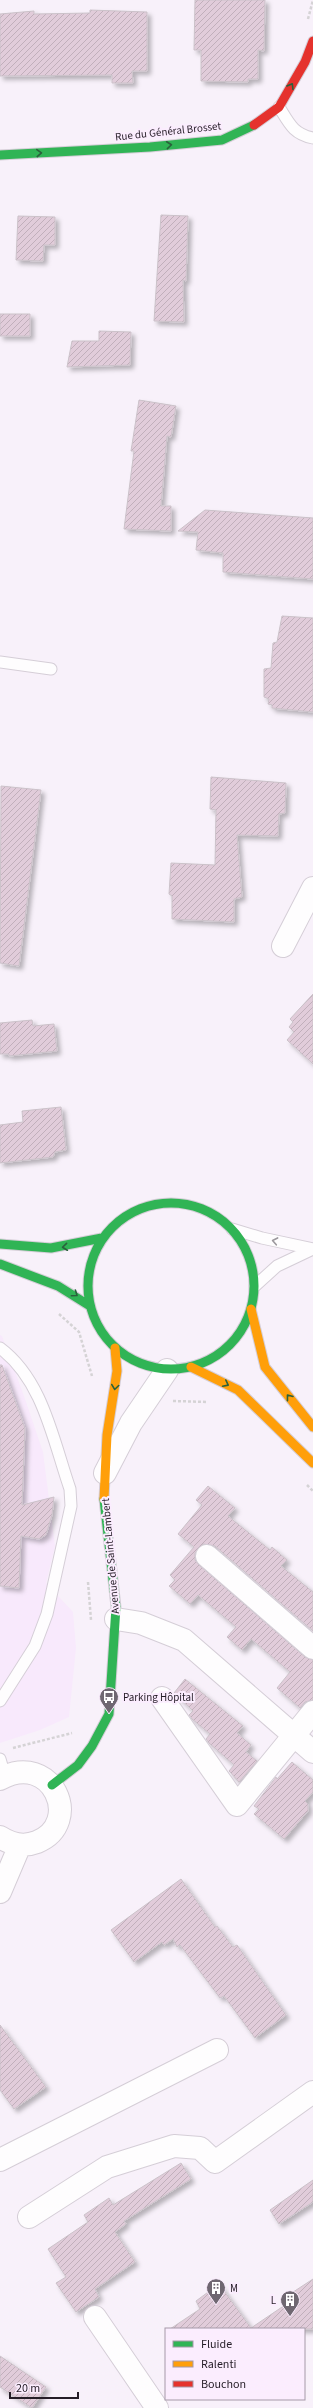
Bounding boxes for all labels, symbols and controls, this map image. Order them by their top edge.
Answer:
one-way arrow [287,83,294,90]
street label: Rue du Général Brosset [114,118,222,145]
one-way arrow [166,141,172,150]
one-way arrow [36,148,42,157]
one-way arrow [272,1237,278,1246]
one-way arrow [62,1242,68,1251]
one-way arrow [70,1289,77,1296]
one-way arrow [222,1380,230,1387]
one-way arrow [111,1384,120,1390]
one-way arrow [286,1394,293,1401]
street label: Avenue de Saint-Lambert [98,1497,123,1614]
bus stop icon: Parking Hôpital [98,1686,120,1714]
place label: Parking Hôpital [123,1690,194,1705]
building icon: M [205,2277,227,2305]
place label: M [230,2281,238,2296]
building icon: L [279,2289,301,2317]
place label: L [271,2293,277,2308]
legend [165,2328,305,2400]
text: Fluide [201,2336,232,2353]
text: Ralenti [201,2356,236,2373]
scale bar [10,2374,78,2400]
text: Bouchon [201,2376,246,2393]
text: 20 m [16,2380,40,2397]

